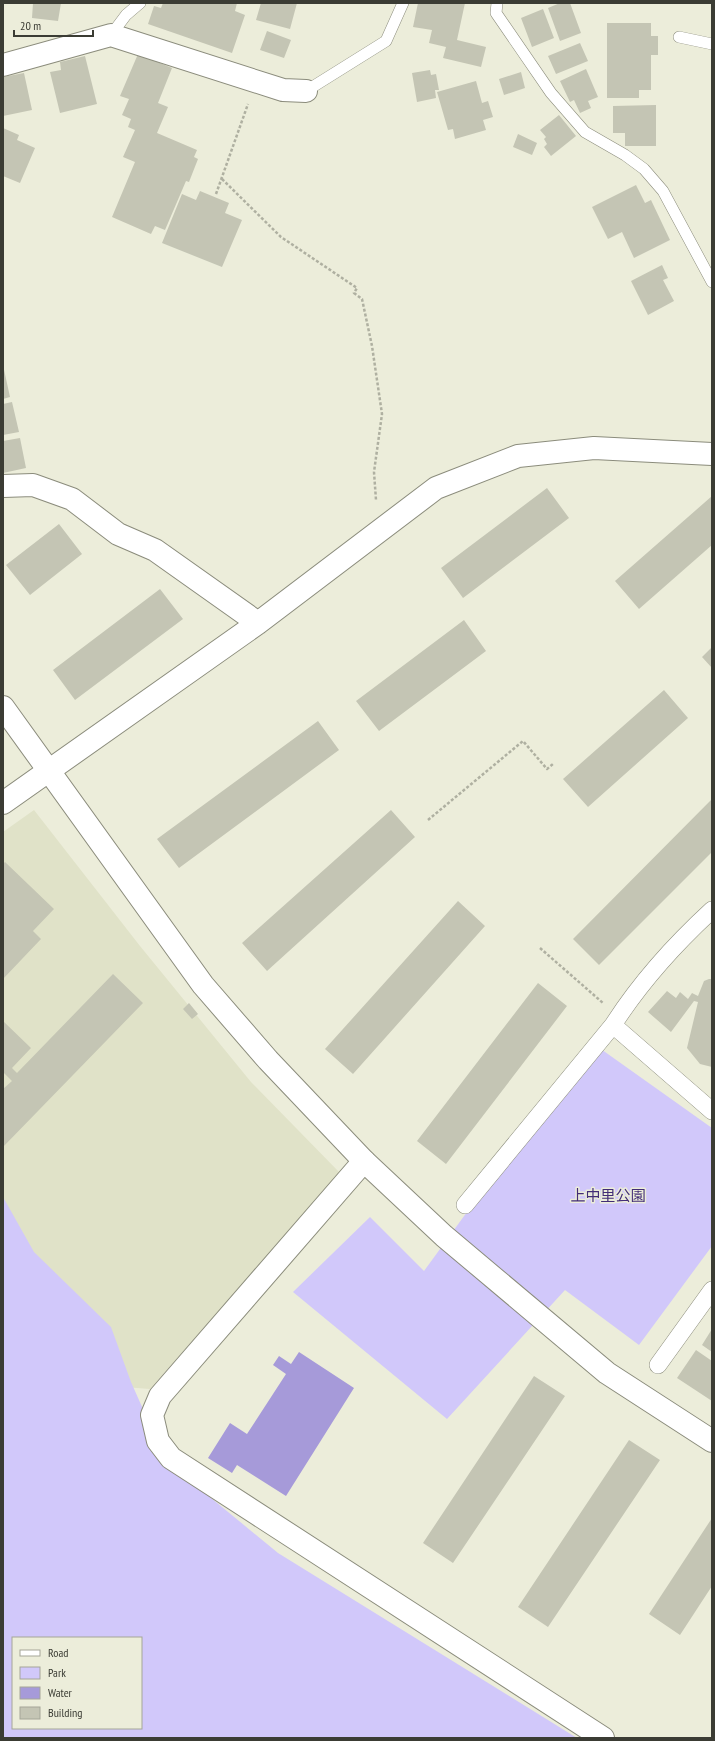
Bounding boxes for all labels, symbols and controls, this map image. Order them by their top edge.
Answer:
scale bar [14,12,93,38]
text: 20 m [20,18,41,33]
park label: 上中里公園 [570,1186,646,1205]
legend [12,1637,142,1729]
text: Road [48,1645,68,1660]
text: Park [48,1665,66,1680]
text: Water [48,1685,73,1700]
text: Building [48,1705,83,1720]

